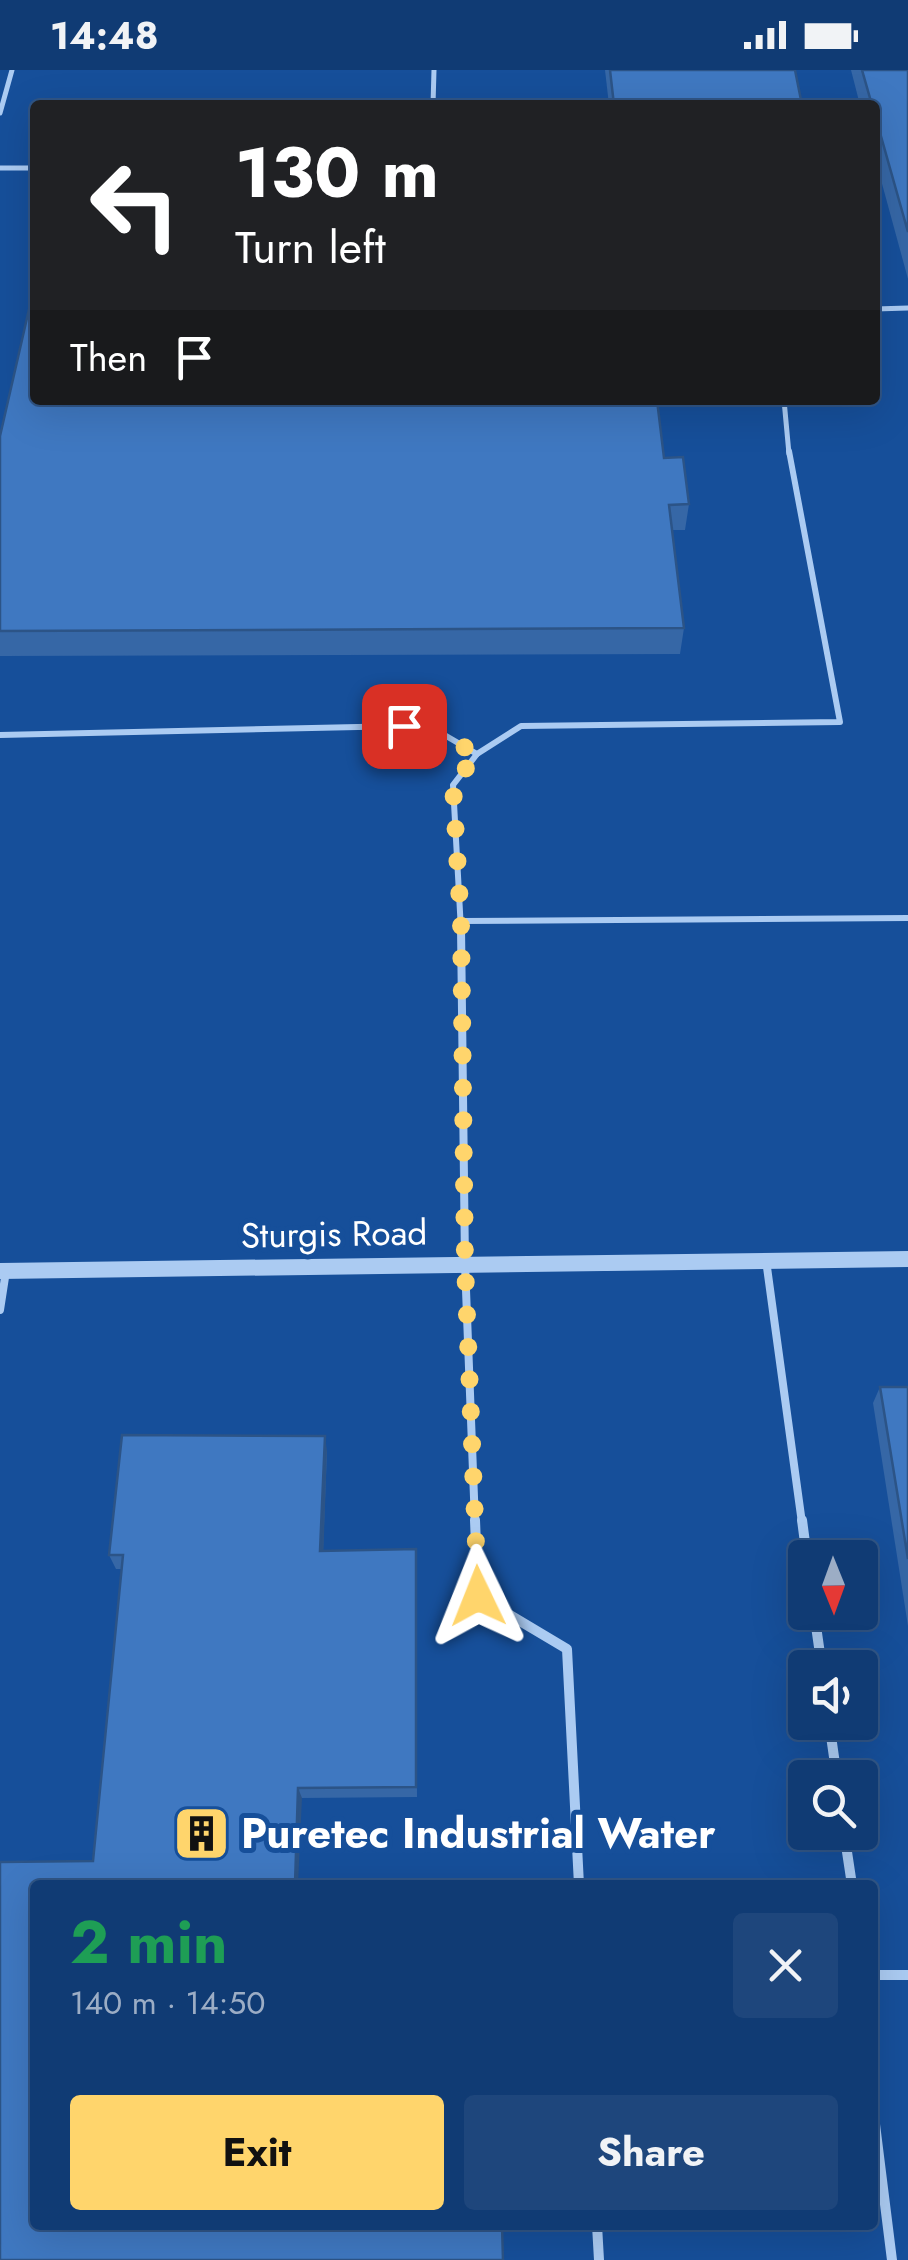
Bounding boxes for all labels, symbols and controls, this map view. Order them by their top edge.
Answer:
text: 14:48 [50,8,158,63]
text: 130 m [235,122,439,223]
icon: left [70,140,200,270]
text: Turn left [235,215,386,280]
text: Then [70,330,147,385]
icon: arrive [167,330,222,385]
pin [362,684,447,769]
icon: arrive [377,699,432,754]
street label: Sturgis Road [240,1207,428,1261]
north arrow [788,1540,878,1630]
map controls [788,1540,878,1850]
position arrow [426,1544,530,1648]
button: sound [788,1650,878,1740]
button: search [788,1760,878,1850]
building icon: Puretec Industrial Water [172,1803,232,1863]
place label: Puretec Industrial Water [241,1803,716,1864]
text: 2 min [70,1899,228,1986]
button: close [733,1913,838,2018]
text: 140 m · 14:50 [70,1980,266,2026]
button: Exit [70,2095,444,2210]
button: Share [464,2095,838,2210]

